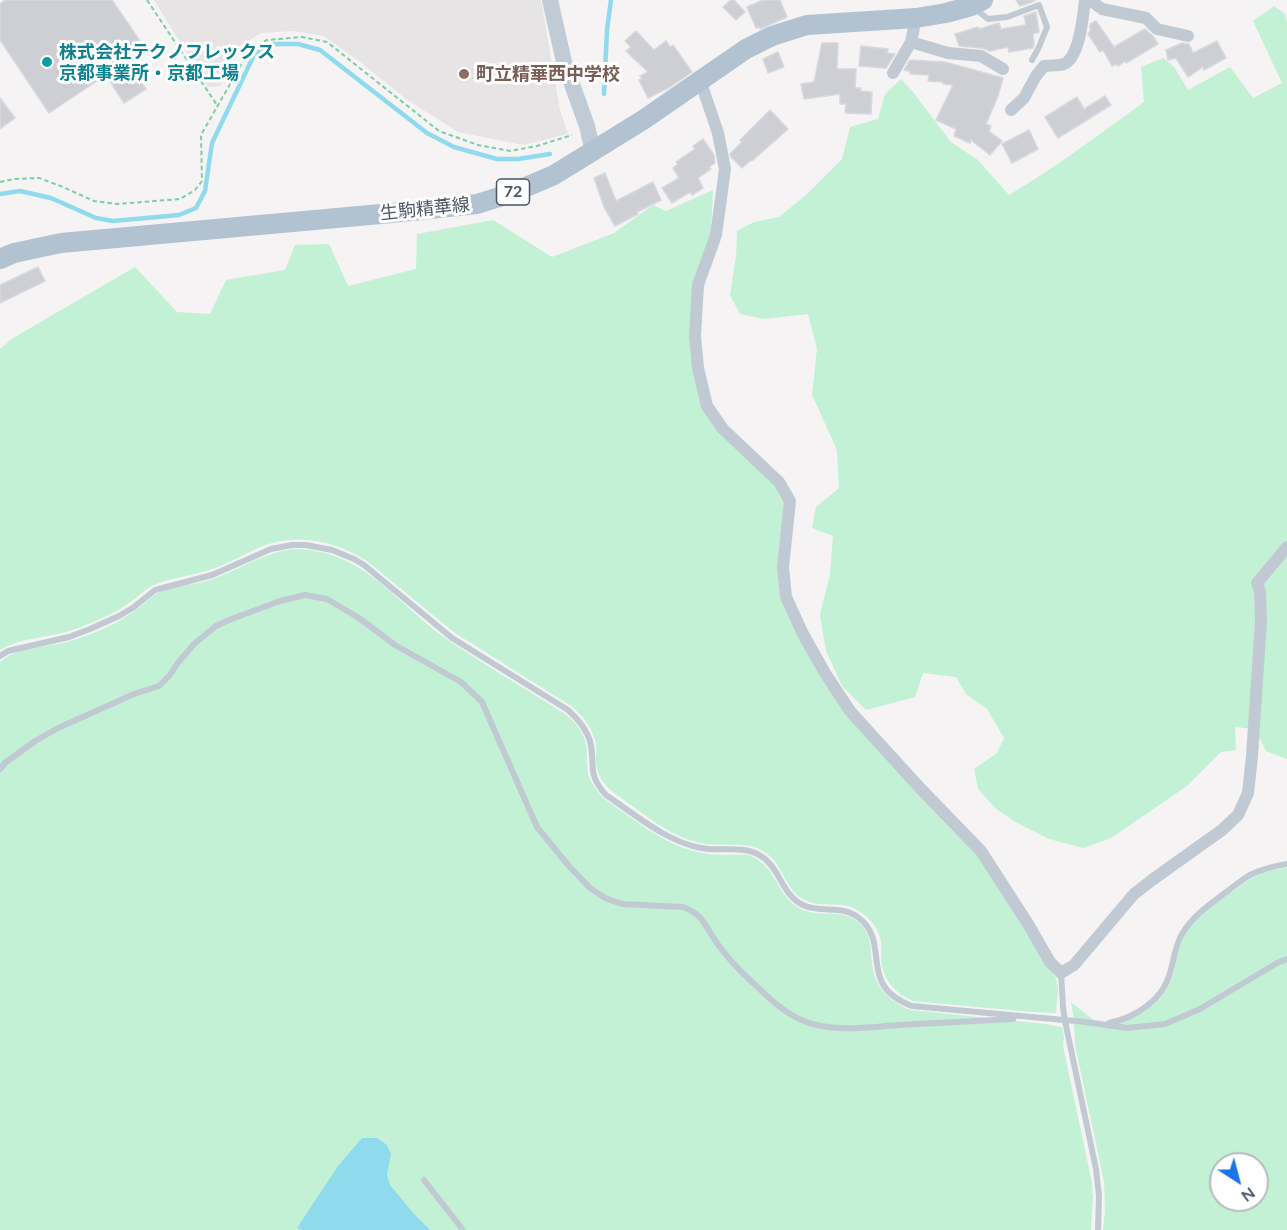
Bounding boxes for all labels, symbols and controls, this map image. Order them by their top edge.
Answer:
place label: 株式会社テクノフレックス 京都事業所・京都工場 [59,41,275,84]
marker: 株式会社テクノフレックス 京都事業所・京都工場 [40,55,54,69]
place label: 町立精華西中学校 [476,63,620,85]
marker: 町立精華西中学校 [457,67,471,81]
road number: 72 [496,179,530,205]
street label: 生駒精華線 [379,194,471,224]
north arrow [1209,1152,1269,1212]
text: N [1238,1184,1259,1207]

